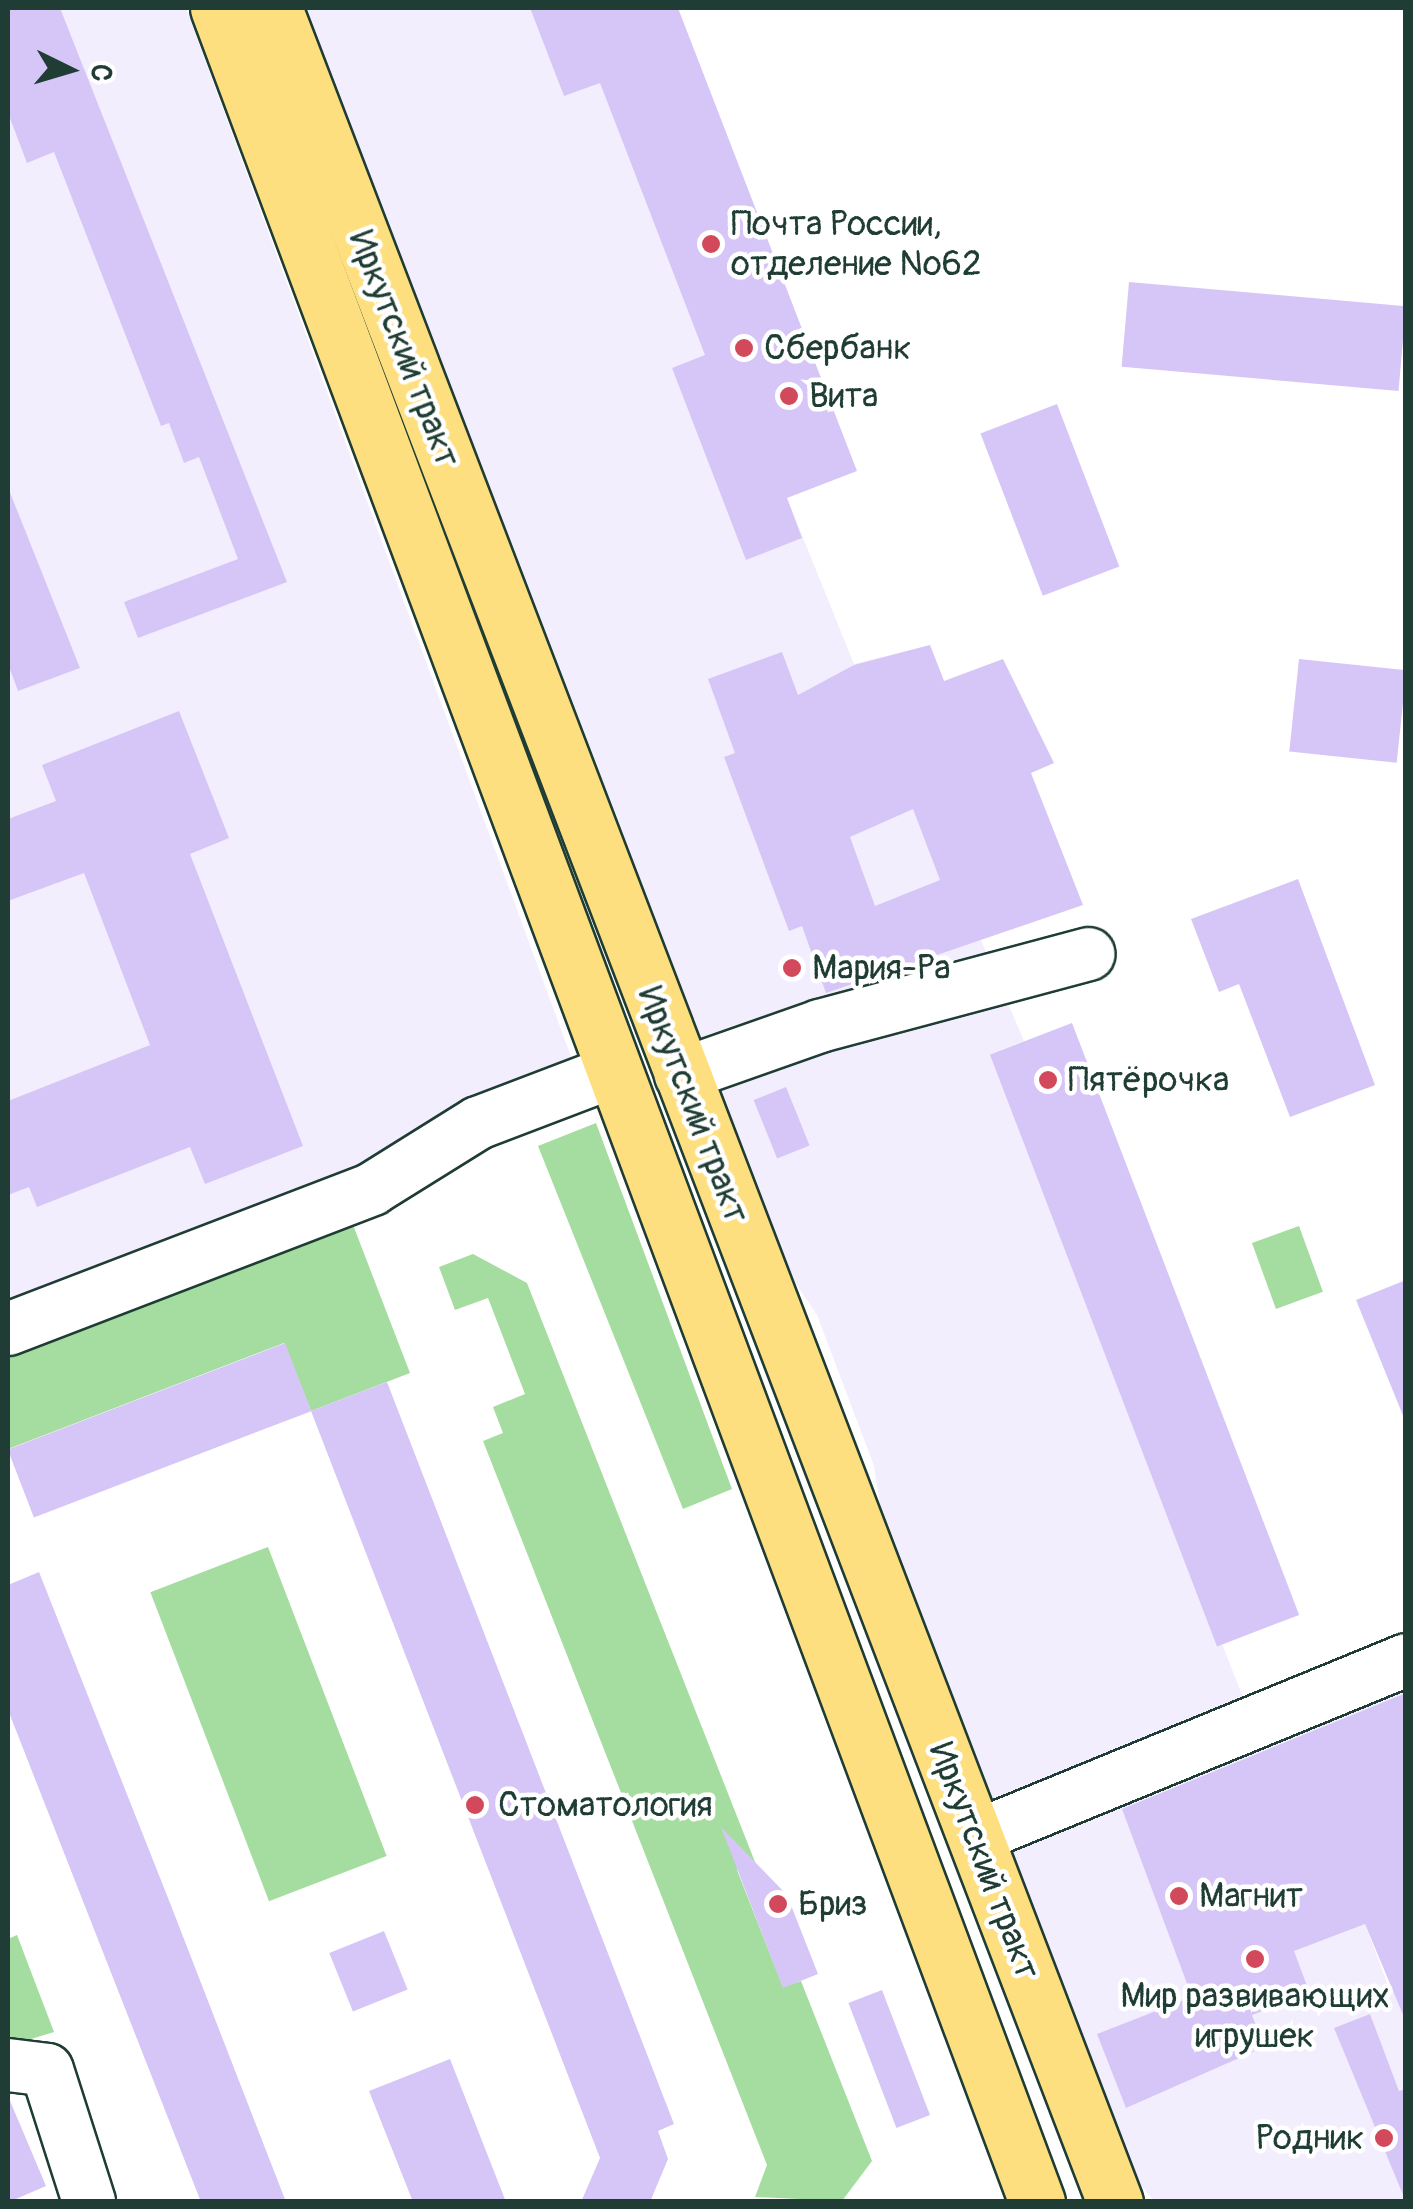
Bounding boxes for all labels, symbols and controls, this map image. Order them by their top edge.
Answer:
north arrow [20,20,120,120]
text: С [82,63,119,83]
place label: Почта России, отделение №62 [731,203,982,285]
street label: Иркутский тракт [340,225,468,473]
marker: Почта России, отделение №62 [700,233,722,255]
place label: Сбербанк [764,327,911,369]
marker: Сбербанк [733,337,755,359]
place label: Вита [809,375,878,417]
marker: Вита [778,385,800,407]
place label: Мария-Ра [812,947,951,989]
marker: Мария-Ра [781,957,803,979]
street label: Иркутский тракт [629,981,757,1229]
place label: Пятёрочка [1068,1059,1229,1101]
marker: Пятёрочка [1037,1069,1059,1091]
street label: Иркутский тракт [920,1737,1048,1985]
place label: Стоматология [498,1784,713,1826]
marker: Стоматология [462,1792,488,1818]
place label: Магнит [1199,1875,1303,1917]
place label: Бриз [798,1883,868,1925]
marker: Магнит [1168,1885,1190,1907]
marker: Бриз [767,1893,789,1915]
marker: Мир развивающих игрушек [1244,1948,1266,1970]
place label: Мир развивающих игрушек [1120,1975,1390,2057]
place label: Родник [1256,2117,1364,2159]
marker: Родник [1373,2127,1395,2149]

